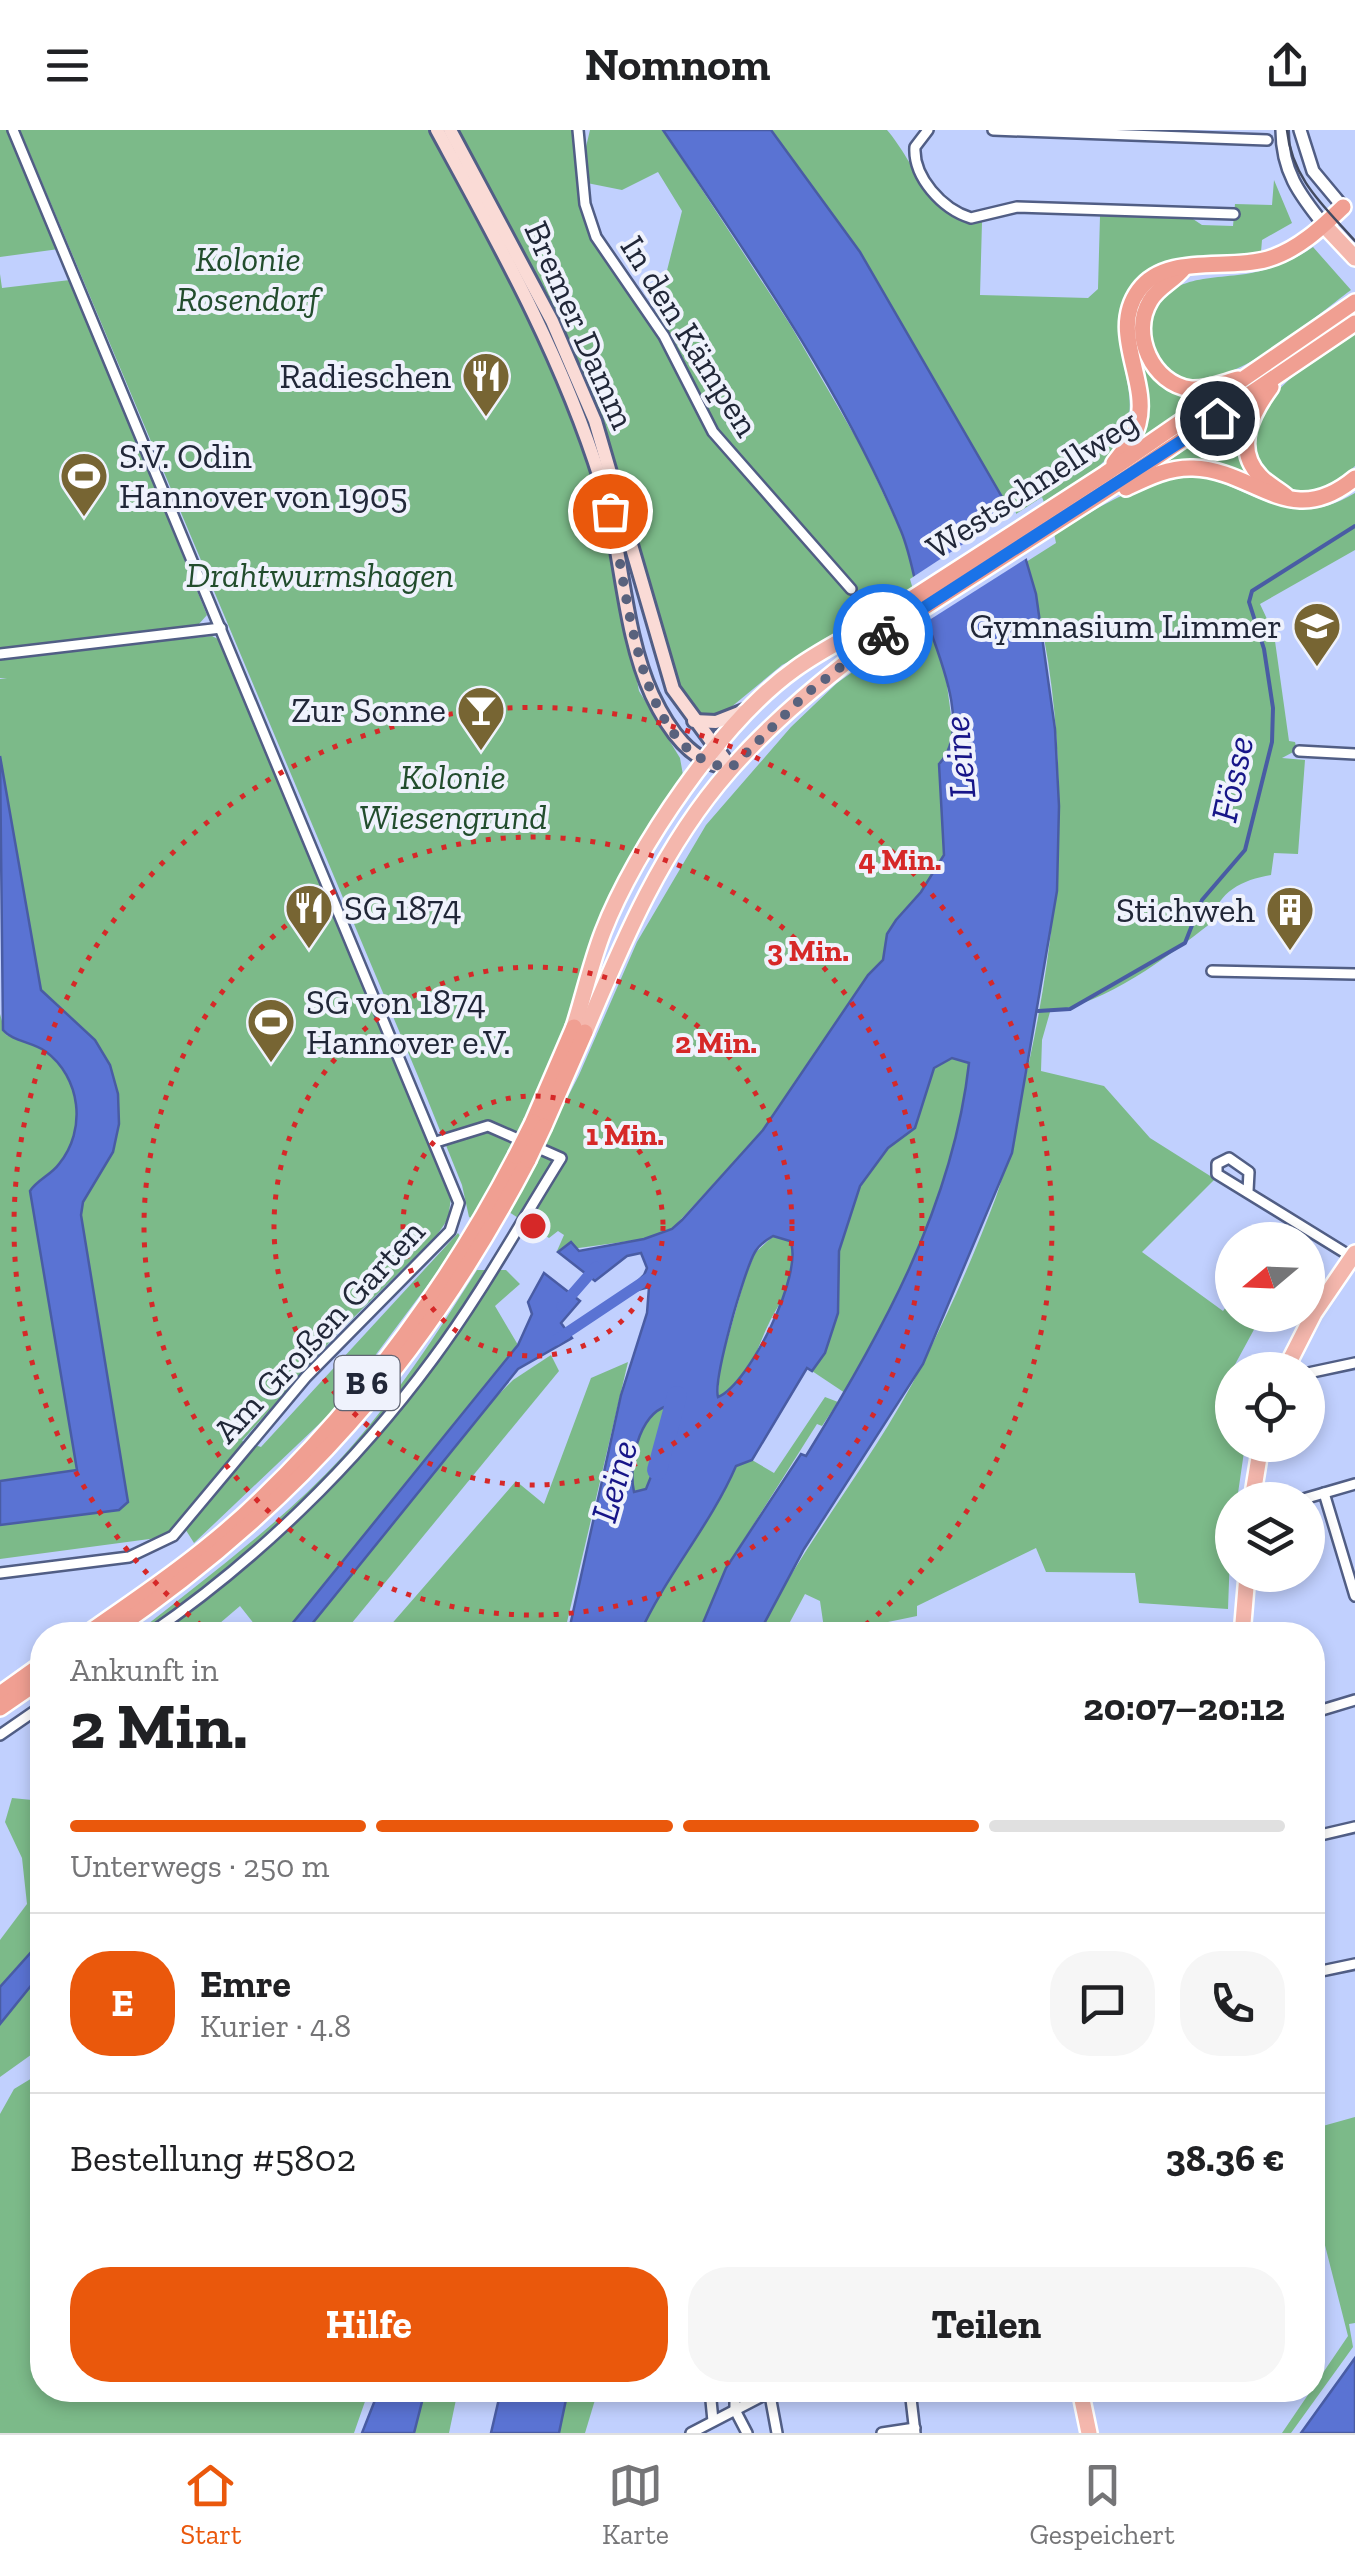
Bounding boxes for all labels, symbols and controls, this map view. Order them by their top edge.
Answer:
icon: menu [40,38,95,93]
text: Nomnom [585,38,770,92]
icon: share [1260,38,1315,93]
street label: Bremer Damm [515,215,645,435]
street label: In den Kämpen [612,228,768,444]
park label: Kolonie Rosendorf [177,238,324,320]
restaurant icon: Radieschen [460,350,512,418]
place label: Radieschen [279,355,451,397]
pin [1175,376,1260,461]
icon: home [1190,391,1245,446]
street label: Westschnellweg [918,400,1146,568]
place label: S.V. Odin Hannover von 1905 [119,435,408,517]
sports icon: S.V. Odin Hannover von 1905 [58,450,110,518]
pin [568,469,653,554]
icon: bag [583,484,638,539]
park label: Drahtwurmshagen [186,554,454,596]
courier [833,584,933,684]
school or university icon: Gymnasium Limmer [1291,600,1343,668]
place label: Gymnasium Limmer [969,605,1282,647]
icon: bike [856,607,911,662]
bar icon: Zur Sonne [455,684,507,752]
place label: Zur Sonne [291,689,446,731]
water label: Leine [932,714,986,800]
water label: Fösse [1200,732,1264,826]
park label: Kolonie Wiesengrund [359,756,547,838]
text: 4 Min. [858,842,942,878]
restaurant icon: SG 1874 [283,882,335,950]
building icon: Stichweh [1264,884,1316,952]
place label: SG 1874 [344,887,462,929]
place label: Stichweh [1116,889,1255,931]
text: 3 Min. [767,933,849,969]
place label: SG von 1874 Hannover e.V. [306,981,511,1063]
sports icon: SG von 1874 Hannover e.V. [245,996,297,1064]
text: 2 Min. [675,1025,757,1061]
text: 1 Min. [586,1117,664,1153]
centre of rings [515,1208,551,1244]
street label: Am Großen Garten [205,1211,433,1451]
north arrow [1215,1222,1325,1332]
map controls [1215,1222,1325,1592]
button: locate [1215,1352,1325,1462]
road number: B 6 [334,1356,400,1410]
water label: Leine [580,1435,648,1527]
button: layers [1215,1482,1325,1592]
text: Ankunft in [70,1651,219,1689]
text: 20:07–20:12 [1083,1684,1285,1730]
text: 2 Min. [70,1687,248,1765]
text: Unterwegs · 250 m [70,1847,329,1885]
button: chat [1050,1951,1155,2056]
button: phone [1180,1951,1285,2056]
text: Emre [200,1961,291,2007]
text: E [111,1980,134,2026]
text: Kurier · 4.8 [200,2007,351,2045]
text: Bestellung #5802 [70,2135,356,2181]
text: 38.36 € [1165,2135,1285,2181]
button: Hilfe [70,2267,668,2382]
button: Teilen [688,2267,1285,2382]
tab: Start [180,2458,241,2551]
tab: Karte [602,2458,669,2551]
tab: Gespeichert [1030,2458,1175,2551]

